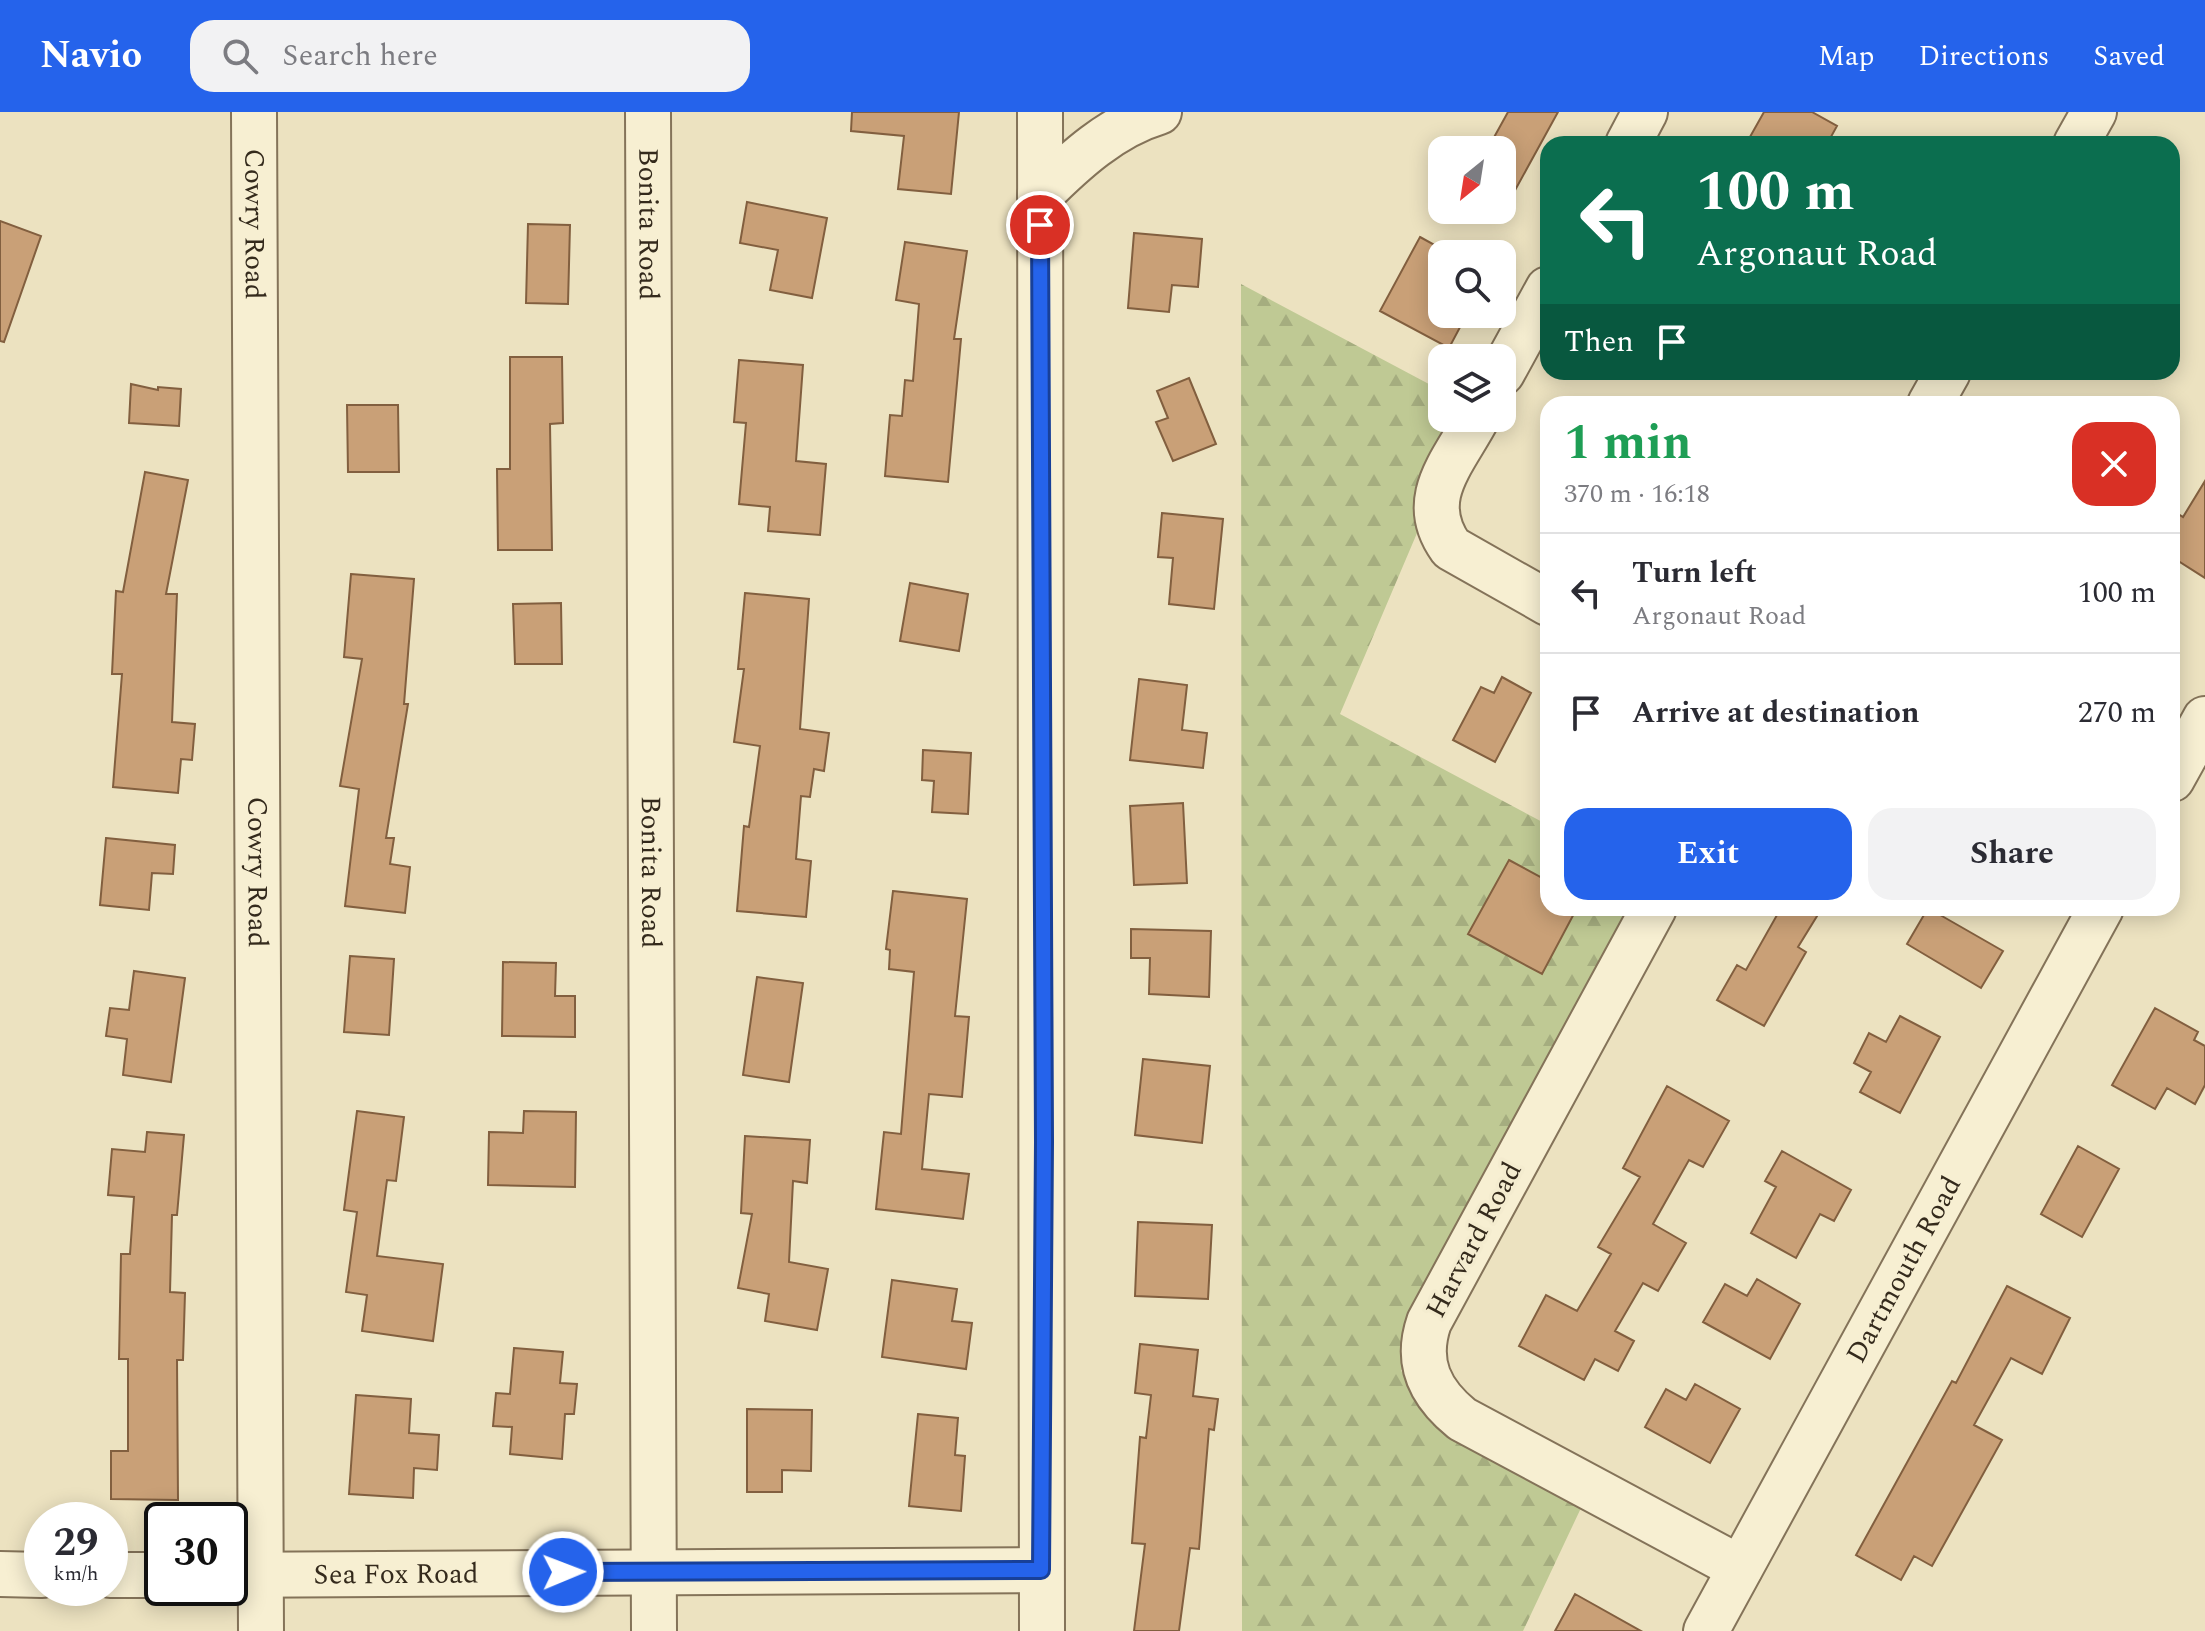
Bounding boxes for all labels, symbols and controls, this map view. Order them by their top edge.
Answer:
search box [190,20,750,92]
text: Navio [40,27,142,85]
text: Search here [282,33,438,79]
icon: search [218,34,262,78]
text: Map [1818,35,1875,78]
text: Directions [1919,35,2049,78]
text: Saved [2093,35,2165,78]
north arrow [1428,136,1516,224]
map controls [1428,136,1516,432]
street label: Cowry Road [233,148,276,300]
street label: Bonita Road [627,148,670,300]
text: 100 m [1696,150,1855,235]
icon: left [1564,168,1668,272]
pin [1006,191,1074,259]
icon: arrive [1018,203,1062,247]
text: Argonaut Road [1696,227,1938,282]
button: search [1428,240,1516,328]
text: Then [1564,319,1634,365]
icon: arrive [1650,320,1694,364]
button: layers [1428,344,1516,432]
text: 1 min [1564,407,1692,480]
button: close [2072,422,2156,506]
text: 370 m · 16:18 [1564,474,1710,514]
text: Turn left [1632,550,1757,596]
text: 100 m [2078,570,2156,616]
icon: left [1564,571,1608,615]
text: Argonaut Road [1632,596,1806,636]
text: Arrive at destination [1632,690,1919,736]
text: 270 m [2078,690,2156,736]
icon: arrive [1564,691,1608,735]
street label: Cowry Road [236,796,279,948]
street label: Bonita Road [629,796,673,948]
button: Exit [1564,808,1852,900]
button: Share [1868,808,2156,900]
street label: Harvard Road [1415,1154,1533,1326]
street label: Dartmouth Road [1835,1168,1972,1371]
speed limit sign: 30 [144,1502,248,1606]
text: 29 [54,1513,98,1574]
position arrow [521,1530,605,1614]
street label: Sea Fox Road [313,1552,479,1596]
text: km/h [54,1559,99,1589]

